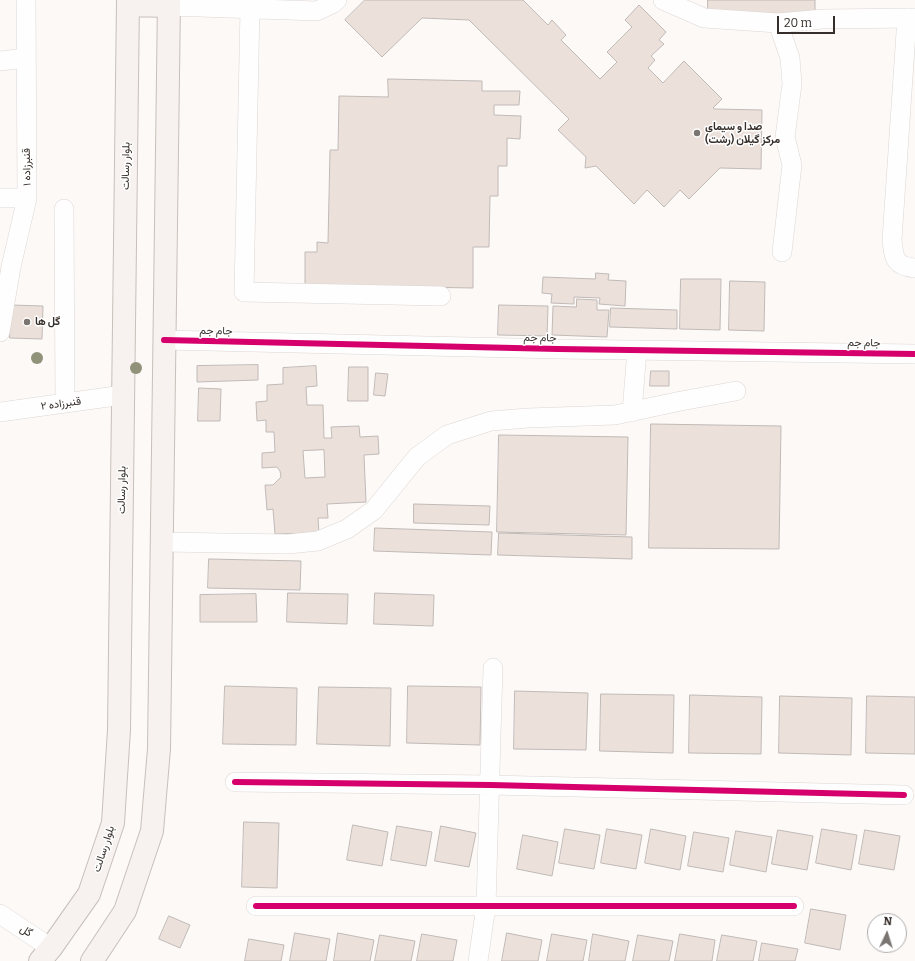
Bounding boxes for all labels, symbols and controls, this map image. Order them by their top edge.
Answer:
scale bar [779,8,837,34]
text: 20 m [784,16,812,30]
place label: صدا و سیمای مرکز گیلان (رشت) [705,120,780,146]
marker: صدا و سیمای مرکز گیلان (رشت) [692,128,702,138]
street label: بلوار رسالت [119,142,133,190]
street label: قنبرزاده ۱ [20,148,34,186]
place label: گل ها [35,315,60,329]
marker: گل ها [22,317,32,327]
street label: جام جم [199,324,233,338]
street label: جام جم [523,331,557,345]
street label: جام جم [847,336,881,350]
street label: قنبرزاده ۲ [40,395,82,413]
street label: بلوار رسالت [115,466,129,514]
street label: بلوار رسالت [90,824,118,874]
north arrow [867,913,907,953]
text: N [883,915,892,928]
street label: گل [17,922,35,940]

